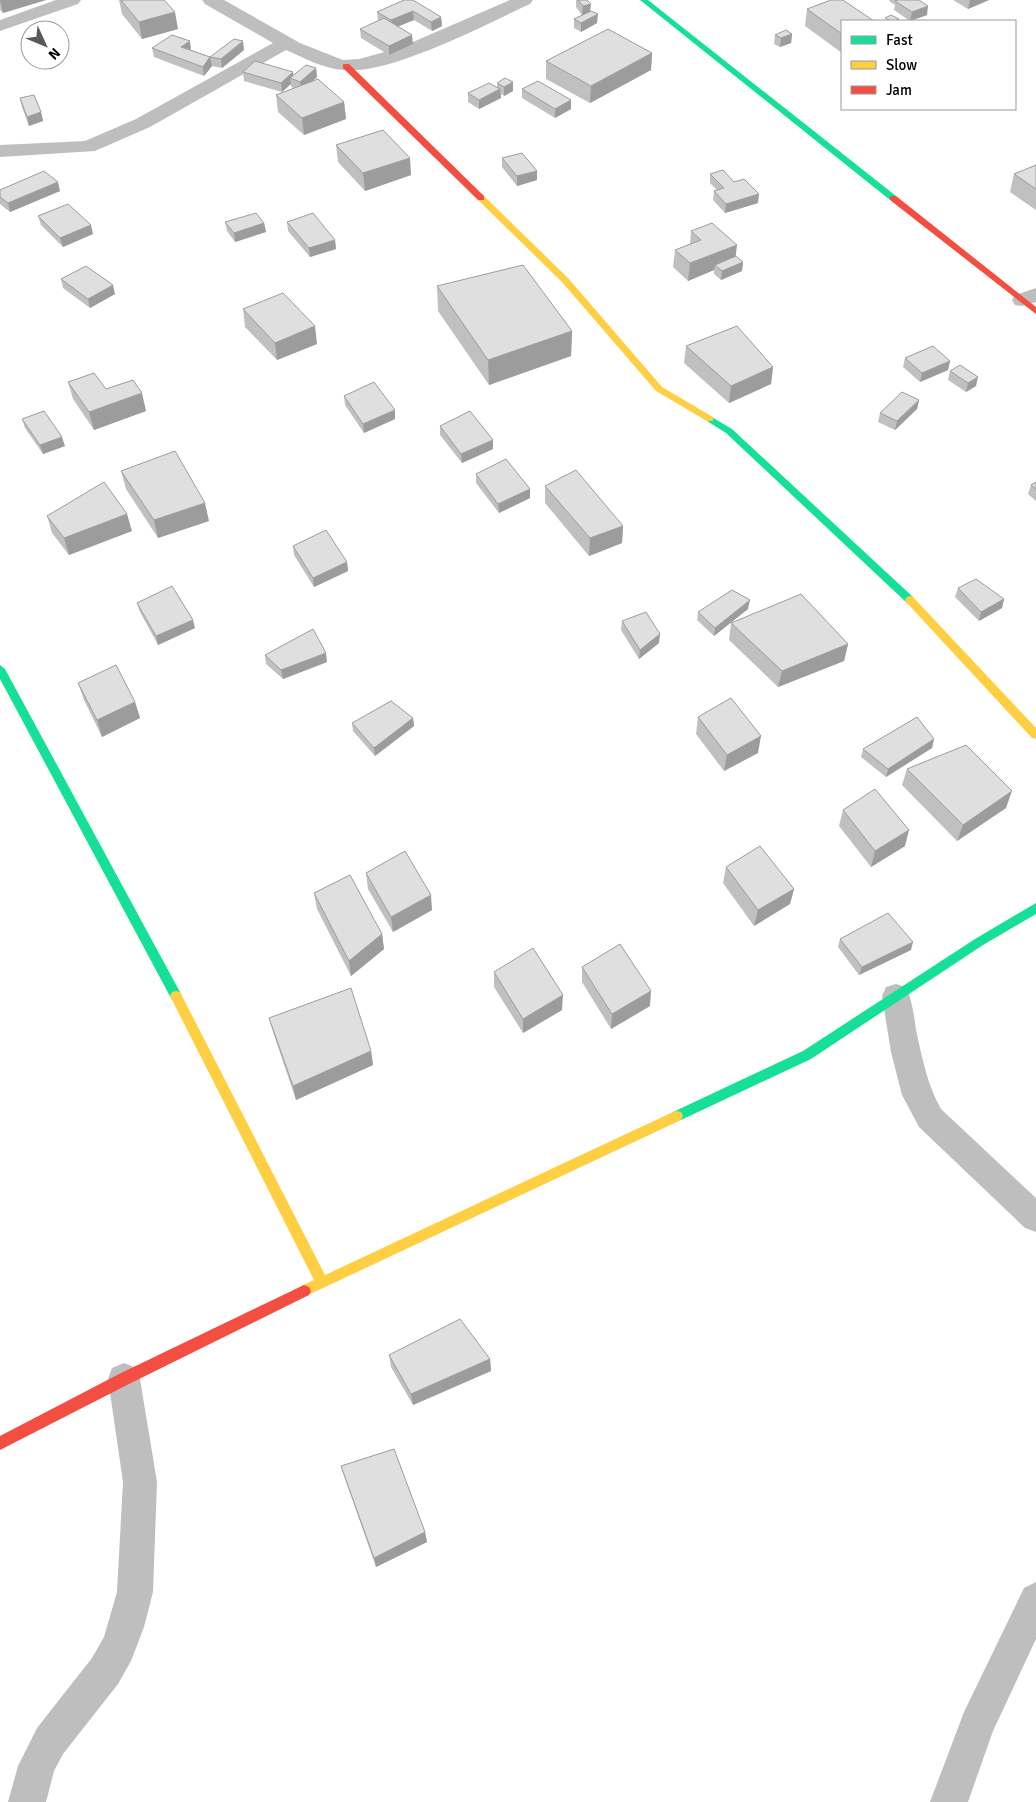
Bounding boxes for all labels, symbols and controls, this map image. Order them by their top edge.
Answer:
north arrow [20,20,70,70]
legend [841,20,1016,110]
text: Fast [886,31,913,49]
text: N [44,44,63,63]
text: Slow [886,56,917,74]
text: Jam [886,81,912,99]

